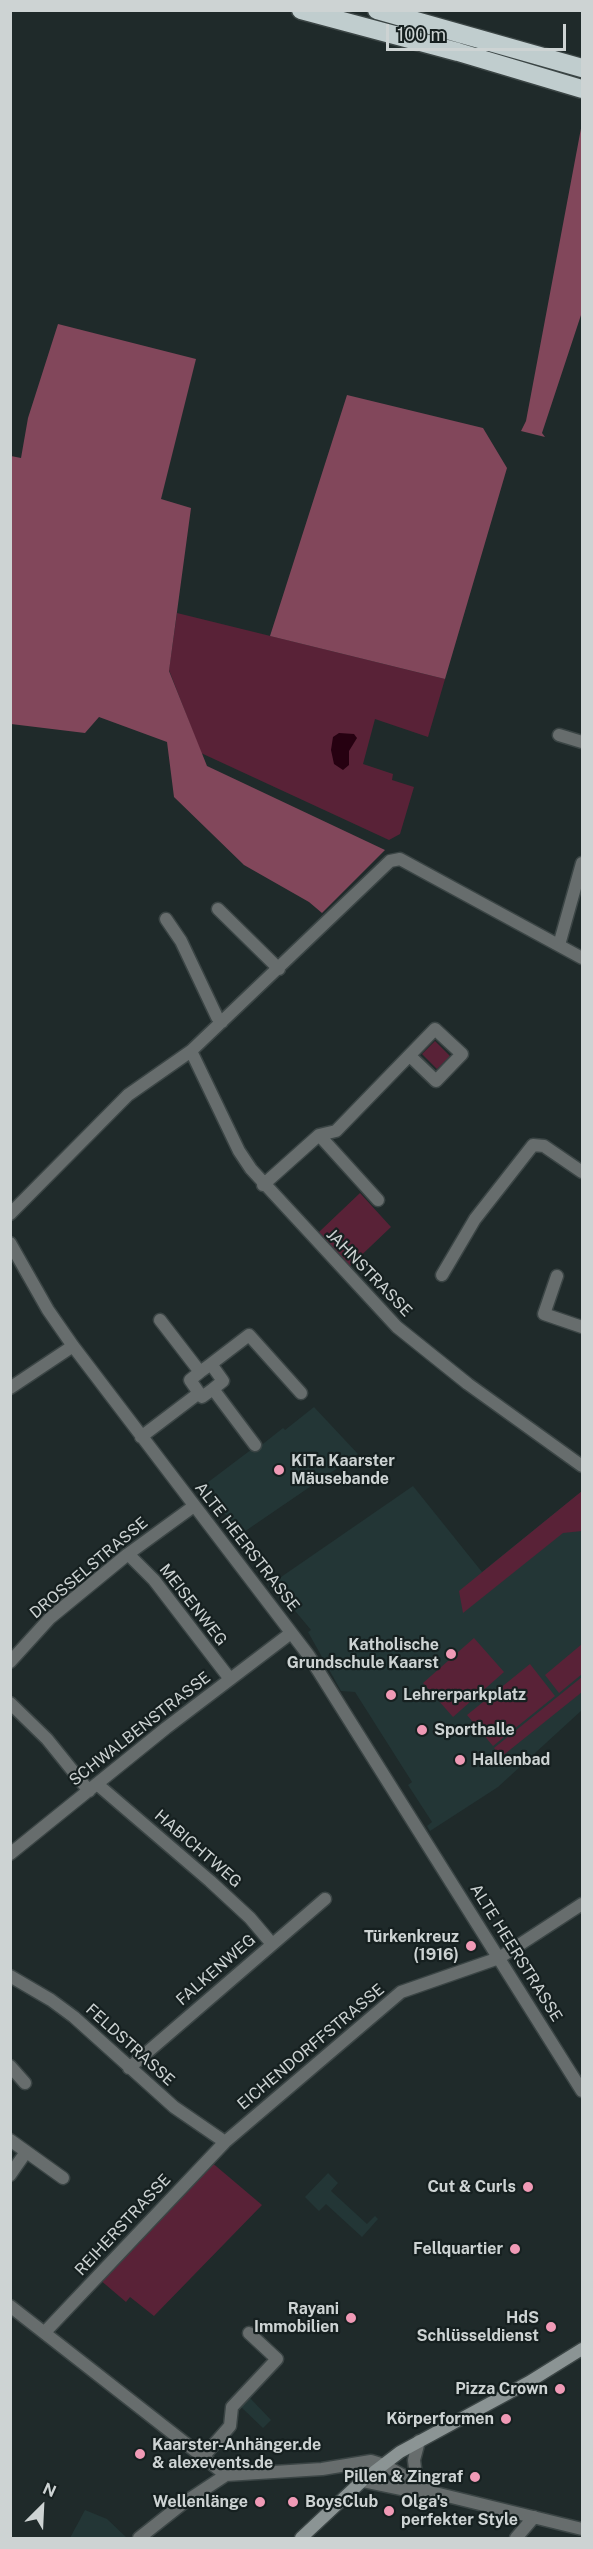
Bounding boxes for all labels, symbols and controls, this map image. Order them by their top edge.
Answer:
scale bar [389,12,569,50]
text: 100 m [397,24,446,45]
street label: JAHNSTRASSE [322,1225,416,1321]
place label: KiTa Kaarster Mäusebande [291,1451,395,1489]
marker: KiTa Kaarster Mäusebande [272,1463,286,1477]
street label: ALTE HEERSTRASSE [191,1479,303,1615]
street label: DROSSELSTRASSE [26,1513,152,1623]
street label: MEISENWEG [155,1560,231,1650]
place label: Katholische Grundschule Kaarst [287,1635,439,1673]
marker: Katholische Grundschule Kaarst [444,1647,458,1661]
street label: SCHWALBENSTRASSE [65,1668,215,1790]
place label: Lehrerparkplatz [403,1685,526,1705]
marker: Lehrerparkplatz [384,1688,398,1702]
place label: Sporthalle [434,1720,515,1740]
marker: Sporthalle [415,1723,429,1737]
place label: Hallenbad [472,1750,550,1770]
marker: Hallenbad [453,1753,467,1767]
street label: HABICHTWEG [150,1806,246,1892]
street label: ALTE HEERSTRASSE [466,1881,566,2025]
place label: Türkenkreuz (1916) [364,1927,459,1965]
street label: FALKENWEG [172,1930,260,2010]
marker: Türkenkreuz (1916) [464,1939,478,1953]
street label: EICHENDORFFSTRASSE [234,1980,388,2114]
street label: FELDSTRASSE [82,2000,178,2090]
street label: REIHERSTRASSE [71,2170,175,2280]
place label: Cut & Curls [427,2177,516,2197]
marker: Cut & Curls [521,2180,535,2194]
place label: Fellquartier [413,2239,503,2259]
marker: Fellquartier [508,2242,522,2256]
place label: Rayani Immobilien [254,2299,339,2337]
place label: HdS Schlüsseldienst [417,2308,539,2346]
marker: Rayani Immobilien [344,2311,358,2325]
marker: HdS Schlüsseldienst [544,2320,558,2334]
place label: Pizza Crown [455,2379,548,2399]
marker: Pizza Crown [553,2382,567,2396]
place label: Körperformen [386,2409,494,2429]
marker: Körperformen [499,2412,513,2426]
place label: Kaarster-Anhänger.de & alexevents.de [152,2435,321,2473]
marker: Kaarster-Anhänger.de & alexevents.de [133,2447,147,2461]
place label: Pillen & Zingraf [344,2467,463,2487]
marker: Pillen & Zingraf [468,2470,482,2484]
north arrow [12,2477,72,2537]
text: N [40,2479,59,2501]
place label: Wellenlänge [153,2492,248,2512]
place label: BoysClub [305,2492,378,2512]
place label: Olga's perfekter Style [401,2492,518,2530]
marker: Wellenlänge [253,2495,267,2509]
marker: BoysClub [286,2495,300,2509]
marker: Olga's perfekter Style [382,2504,396,2518]

